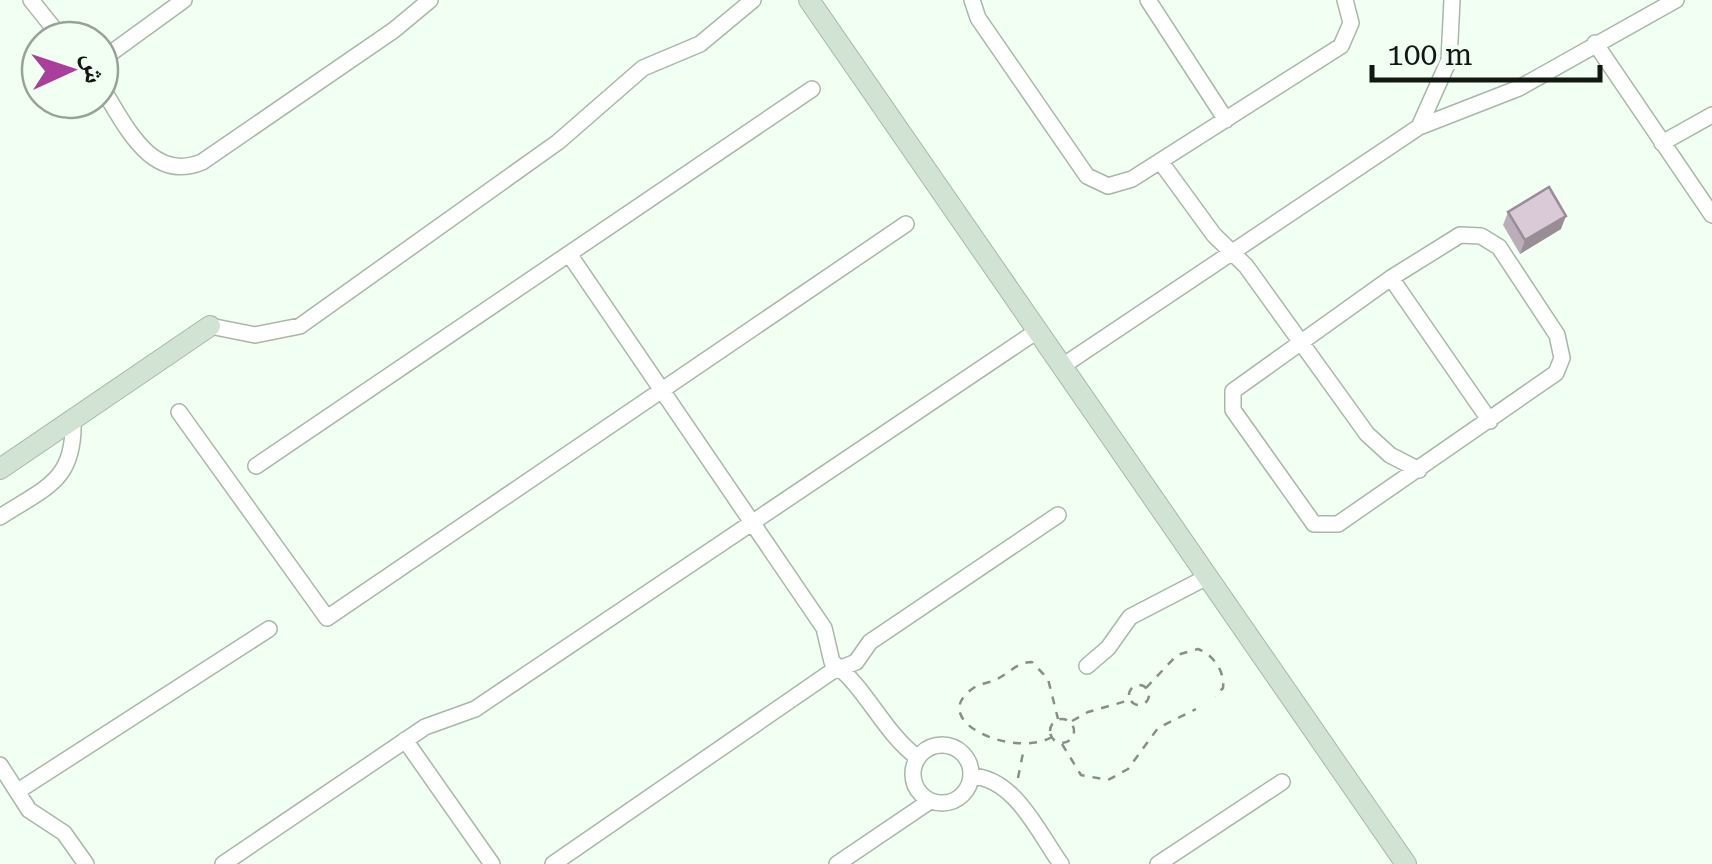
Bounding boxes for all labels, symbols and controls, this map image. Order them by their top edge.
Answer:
north arrow [20,20,120,120]
scale bar [1372,20,1600,82]
text: 100 m [1387,37,1472,72]
text: ش [77,53,112,84]

